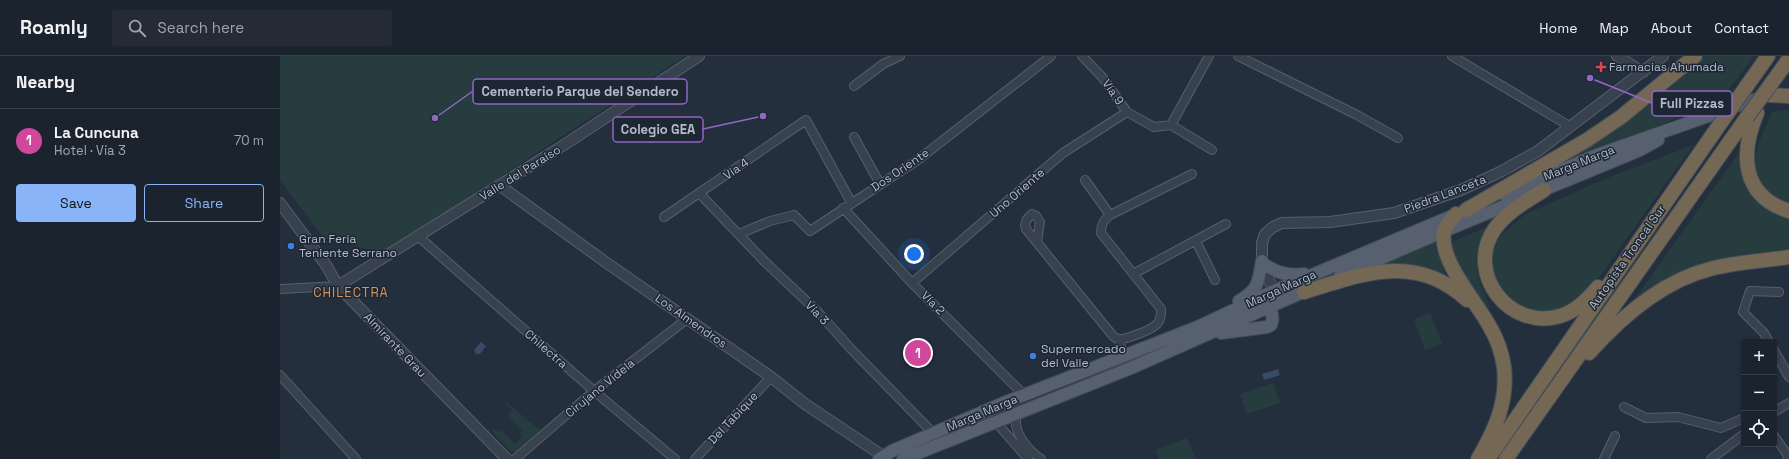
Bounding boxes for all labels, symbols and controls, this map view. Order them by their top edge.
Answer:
search box [112,10,392,46]
text: Roamly [20,15,88,40]
icon: search [126,17,148,39]
text: Search here [158,18,244,37]
text: Home [1539,19,1577,37]
text: Map [1599,19,1629,37]
text: About [1651,19,1692,37]
text: Contact [1714,19,1769,37]
place label: Farmacias Ahumada [1609,59,1724,75]
marker: Farmacias Ahumada [1596,62,1606,72]
text: Nearby [16,71,75,93]
street label: Vía 9 [1099,76,1127,108]
callout: Cementerio Parque del Sendero [473,79,687,104]
text: Cementerio Parque del Sendero [481,83,679,100]
callout: Full Pizzas [1652,91,1732,116]
text: Full Pizzas [1660,95,1724,112]
callout: Colegio GEA [613,117,703,142]
text: Colegio GEA [621,121,696,138]
text: La Cuncuna [54,123,139,142]
text: 1 [26,132,32,149]
text: 70 m [234,132,264,149]
street label: Marga Marga [1541,141,1617,185]
text: Hotel · Vía 3 [54,142,126,159]
street label: Valle del Paraíso [476,142,564,204]
street label: Dos Oriente [868,145,932,195]
street label: Vía 4 [720,154,752,184]
street label: Uno Oriente [986,165,1048,221]
street label: Piedra Lanceta [1402,171,1488,217]
button: Save [16,184,136,222]
button: Share [144,184,264,222]
street label: Autopista Troncal Sur [1585,201,1669,312]
place label: Gran Feria Teniente Serrano [299,231,397,261]
marker: Gran Feria Teniente Serrano [286,241,296,251]
your location [904,244,924,264]
street label: Marga Marga [1243,266,1319,312]
district label: CHILECTRA [313,284,389,301]
street label: Vía 2 [918,288,948,318]
street label: Los Almendros [652,290,730,352]
street label: Vía 3 [802,298,832,328]
street label: Almirante Grau [360,309,430,381]
street label: Chilectra [521,326,571,372]
pin: 1 [905,338,931,368]
map controls [1741,339,1777,447]
button: + [1741,339,1777,375]
place label: Supermercado del Valle [1041,341,1126,371]
marker: Supermercado del Valle [1028,351,1038,361]
street label: Cirujano Videla [562,355,638,421]
button: − [1741,375,1777,411]
street label: Del Tabique [704,388,762,448]
street label: Marga Marga [944,391,1020,435]
button: locate [1741,411,1777,447]

